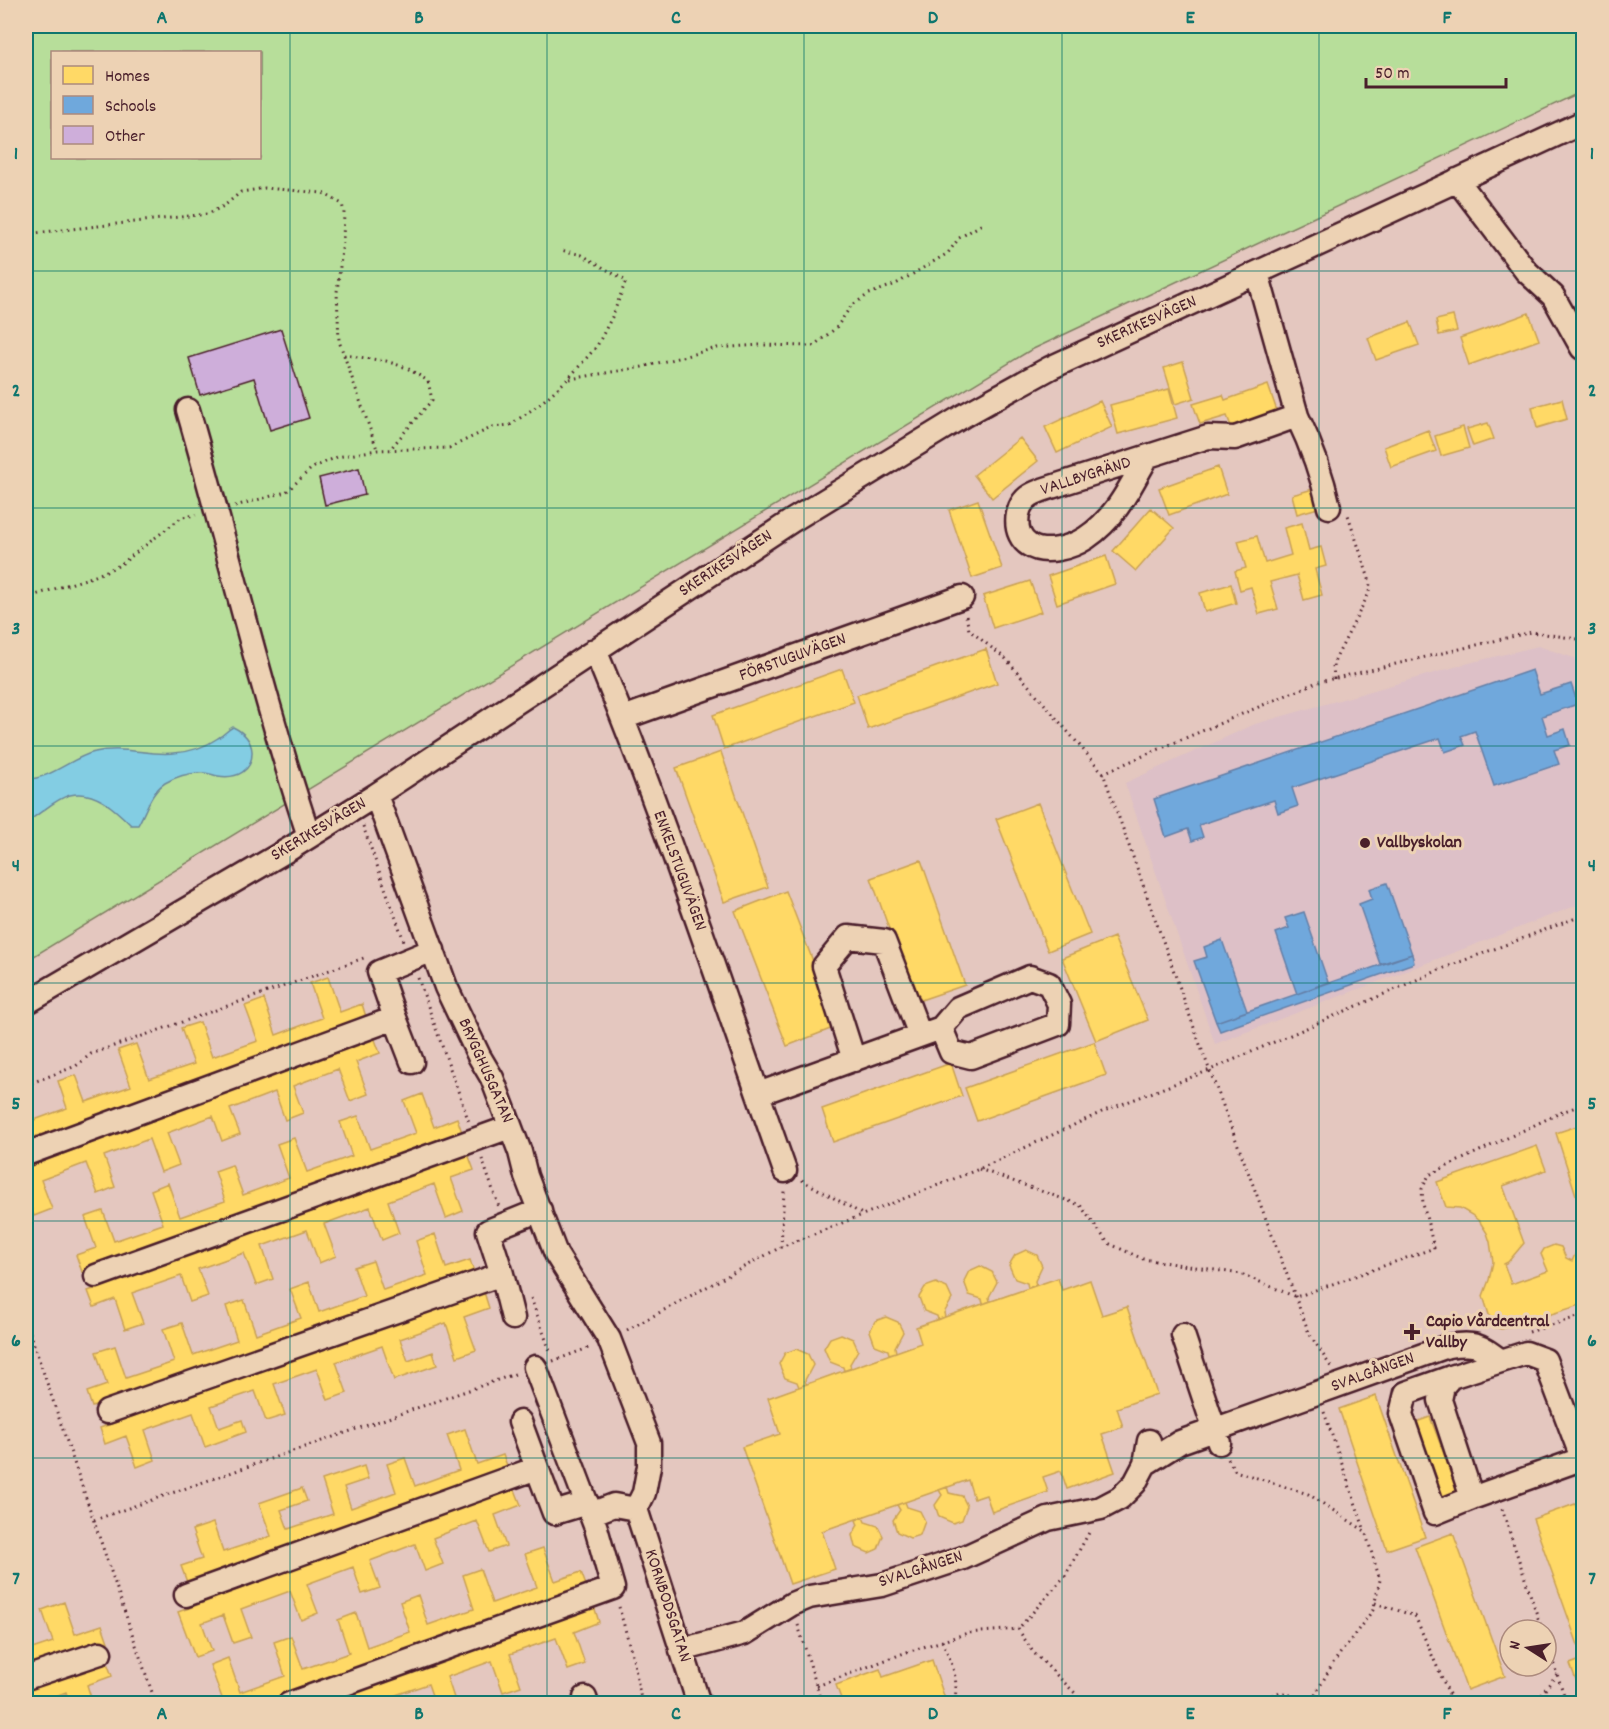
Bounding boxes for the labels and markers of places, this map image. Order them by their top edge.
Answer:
place label: Vallbyskolan [1377,831,1462,856]
marker: Vallbyskolan [1358,836,1372,850]
place label: Capio Vårdcentral Vallby [1426,1310,1550,1356]
marker: Capio Vårdcentral Vallby [1403,1323,1421,1341]

